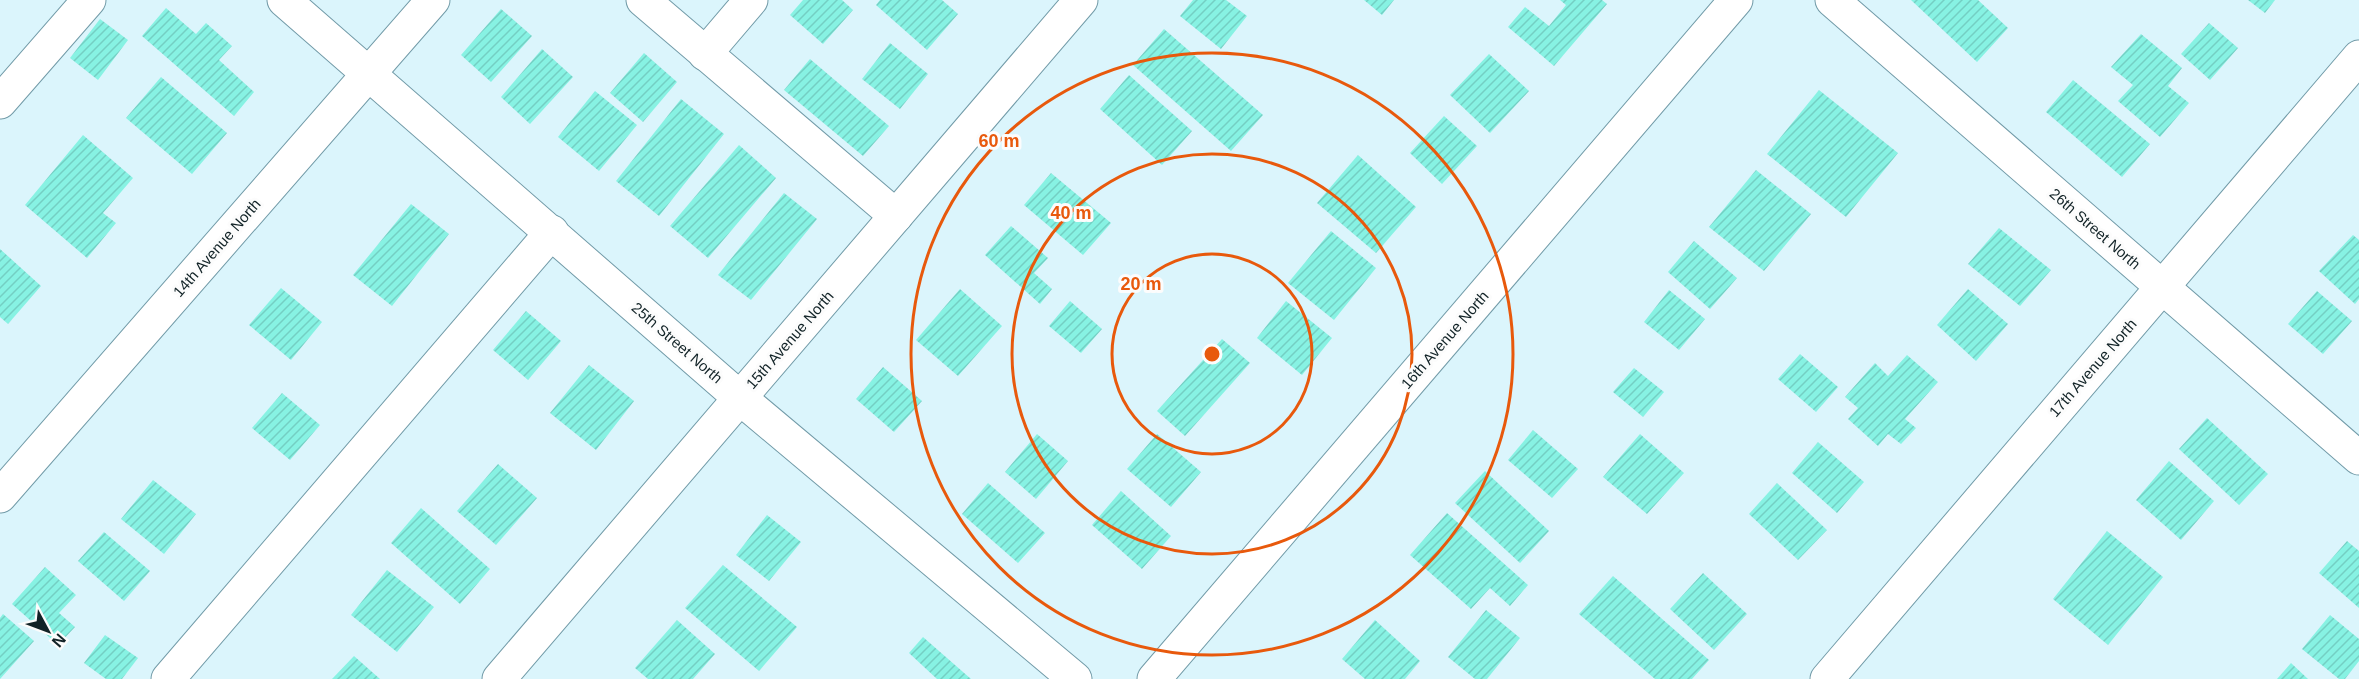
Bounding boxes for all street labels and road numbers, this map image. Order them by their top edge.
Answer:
street label: 26th Street North [2047,185,2144,273]
street label: 14th Avenue North [170,195,264,300]
street label: 15th Avenue North [743,287,837,392]
street label: 16th Avenue North [1398,287,1492,392]
street label: 25th Street North [629,299,726,387]
street label: 17th Avenue North [2046,315,2140,420]

